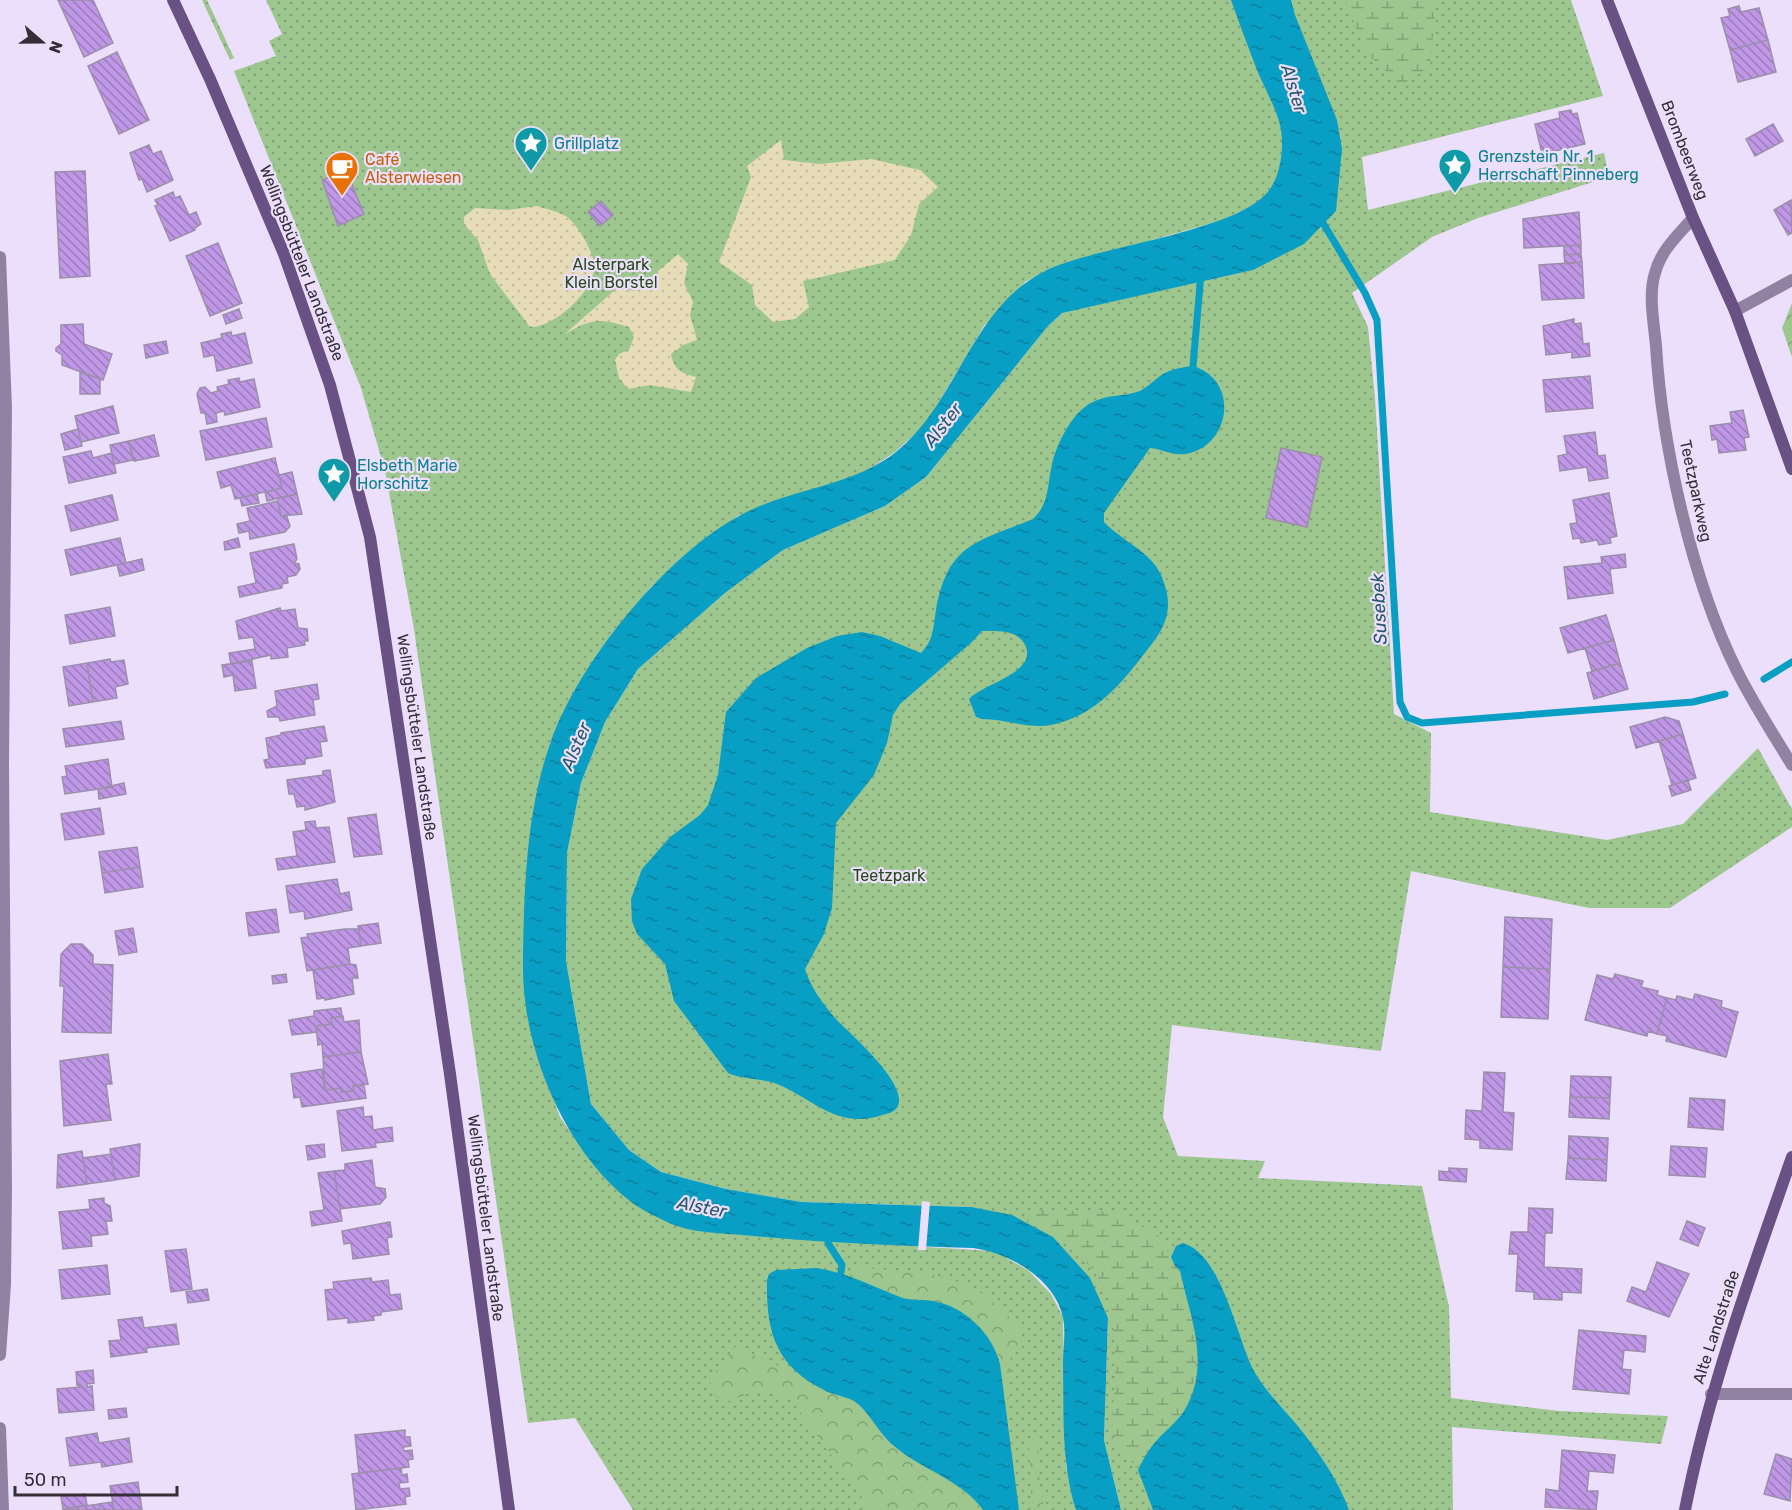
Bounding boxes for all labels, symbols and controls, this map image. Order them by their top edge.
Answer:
north arrow [12,12,72,72]
text: N [45,38,67,56]
water label: Alster [1276,61,1312,117]
street label: Brombeerweg [1657,98,1713,202]
place icon: Grillplatz [513,125,549,172]
place label: Grillplatz [554,134,619,153]
place icon: Grenzstein Nr. 1 Herrschaft Pinneberg [1437,147,1473,194]
place label: Grenzstein Nr. 1 Herrschaft Pinneberg [1478,147,1639,184]
cafe icon: Café Alsterwiesen [324,150,360,197]
place label: Café Alsterwiesen [365,150,462,187]
street label: Wellingsbütteler Landstraße [256,162,348,364]
park label: Alsterpark Klein Borstel [564,255,658,292]
water label: Alster [918,398,968,452]
street label: Teetzparkweg [1676,438,1716,544]
place icon: Elsbeth Marie Horschitz [316,456,352,503]
place label: Elsbeth Marie Horschitz [357,456,458,493]
water label: Susebek [1366,572,1392,645]
street label: Wellingsbütteler Landstraße [393,633,441,841]
water label: Alster [556,718,596,774]
park label: Teetzpark [853,866,926,885]
street label: Wellingsbütteler Landstraße [464,1114,508,1323]
water label: Alster [675,1191,729,1223]
street label: Alte Landstraße [1689,1268,1743,1386]
scale bar [15,1459,177,1497]
text: 50 m [24,1469,67,1491]

